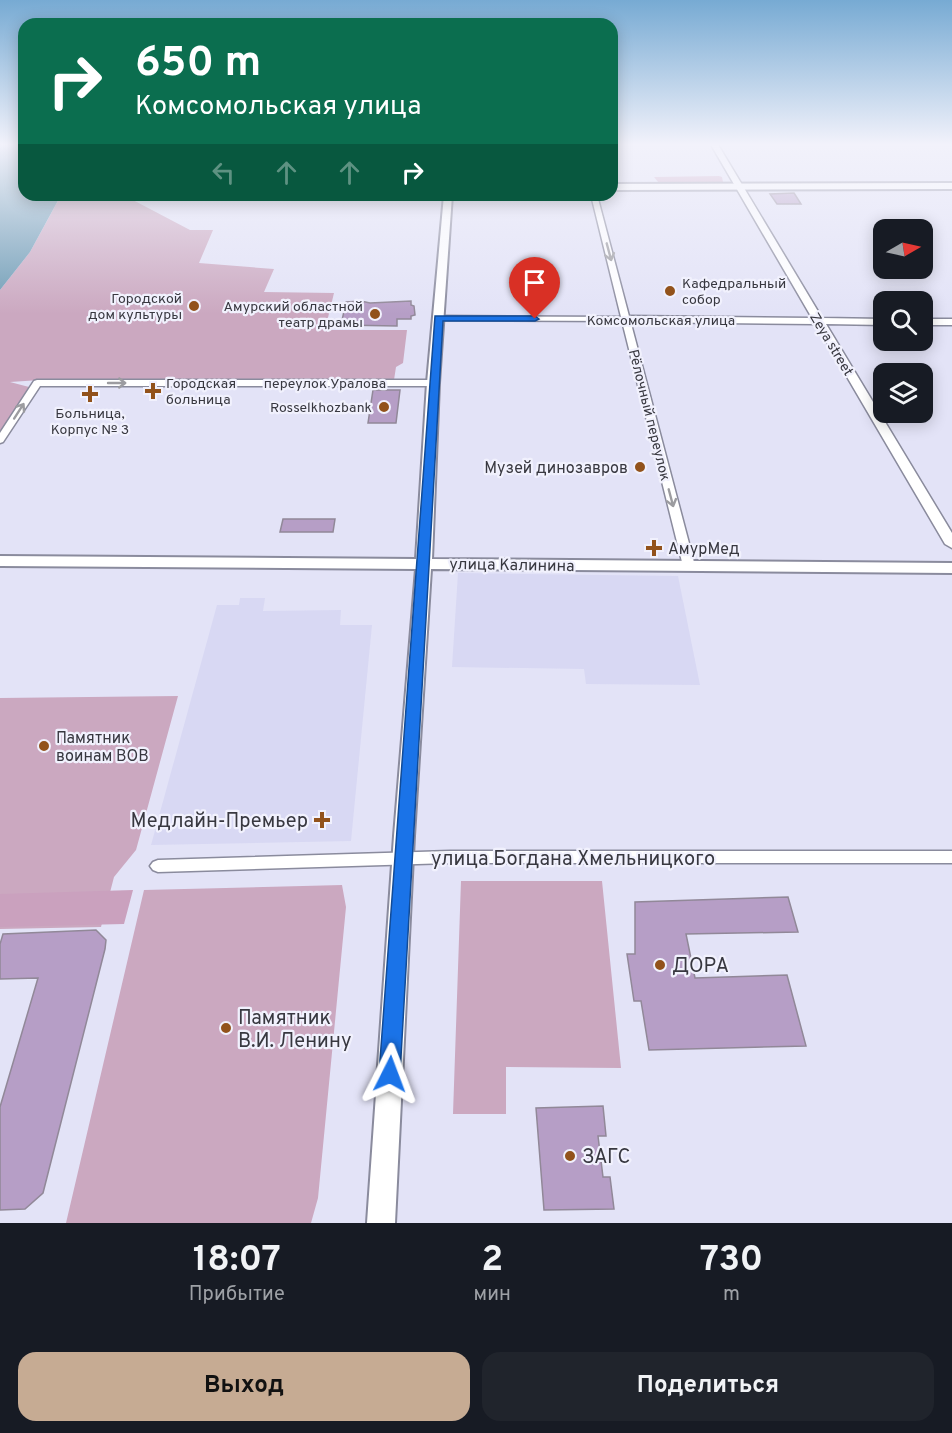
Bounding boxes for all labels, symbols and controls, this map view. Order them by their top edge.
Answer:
text: 650 m [135,38,261,91]
icon: right [36,42,114,120]
text: Комсомольская улица [135,90,421,124]
icon: left [207,156,240,189]
icon: ahead [270,156,303,189]
icon: ahead [333,156,366,189]
icon: right [396,156,429,189]
north arrow [873,219,933,279]
map controls [873,219,933,423]
one-way arrow [604,242,615,261]
pin [509,257,560,319]
icon: arrive [518,266,551,299]
place label: Кафедральный собор [682,276,786,309]
marker: Кафедральный собор [663,284,677,298]
place label: Городской дом культуры [88,291,182,324]
button: search [873,291,933,351]
marker: Городской дом культуры [187,299,201,313]
place label: Амурский областной театр драмы [224,299,363,332]
marker: Амурский областной театр драмы [368,307,382,321]
street label: Zeya street [805,310,856,379]
street label: Комсомольская улица [587,313,735,330]
street label: Рёлочный переулок [624,348,673,483]
button: layers [873,363,933,423]
place label: Городская больница [166,376,236,409]
street label: переулок Уралова [264,376,386,393]
one-way arrow [106,377,126,389]
marker: Городская больница [144,382,162,400]
marker: Больница, Корпус № 3 [81,385,99,403]
place label: Rosselkhozbank [270,400,372,417]
marker: Rosselkhozbank [377,400,391,414]
one-way arrow [13,403,25,420]
place label: Больница, Корпус № 3 [51,406,129,439]
place label: Музей динозавров [484,459,628,479]
marker: Музей динозавров [633,460,647,474]
one-way arrow [666,488,678,507]
marker: АмурМед [645,539,663,557]
place label: АмурМед [668,540,740,560]
street label: улица Калинина [449,555,575,577]
place label: Памятник воинам ВОВ [56,729,149,767]
marker: Памятник воинам ВОВ [37,739,51,753]
place label: Медлайн-Премьер [131,809,308,835]
marker: Медлайн-Премьер [313,811,331,829]
street label: улица Богдана Хмельницкого [431,847,715,873]
place label: ДОРА [672,954,729,980]
marker: ДОРА [653,958,667,972]
place label: Памятник В.И. Ленину [238,1006,351,1055]
marker: Памятник В.И. Ленину [219,1021,233,1035]
position arrow [358,1042,422,1106]
place label: ЗАГС [582,1145,631,1171]
marker: ЗАГС [563,1149,577,1163]
text: 18:07 [193,1238,281,1284]
text: 2 [481,1238,503,1284]
text: 730 [700,1238,763,1284]
text: Прибытие [189,1282,285,1308]
text: мин [474,1282,511,1308]
text: m [723,1282,740,1308]
button: Выход [18,1352,470,1421]
button: Поделиться [482,1352,934,1421]

